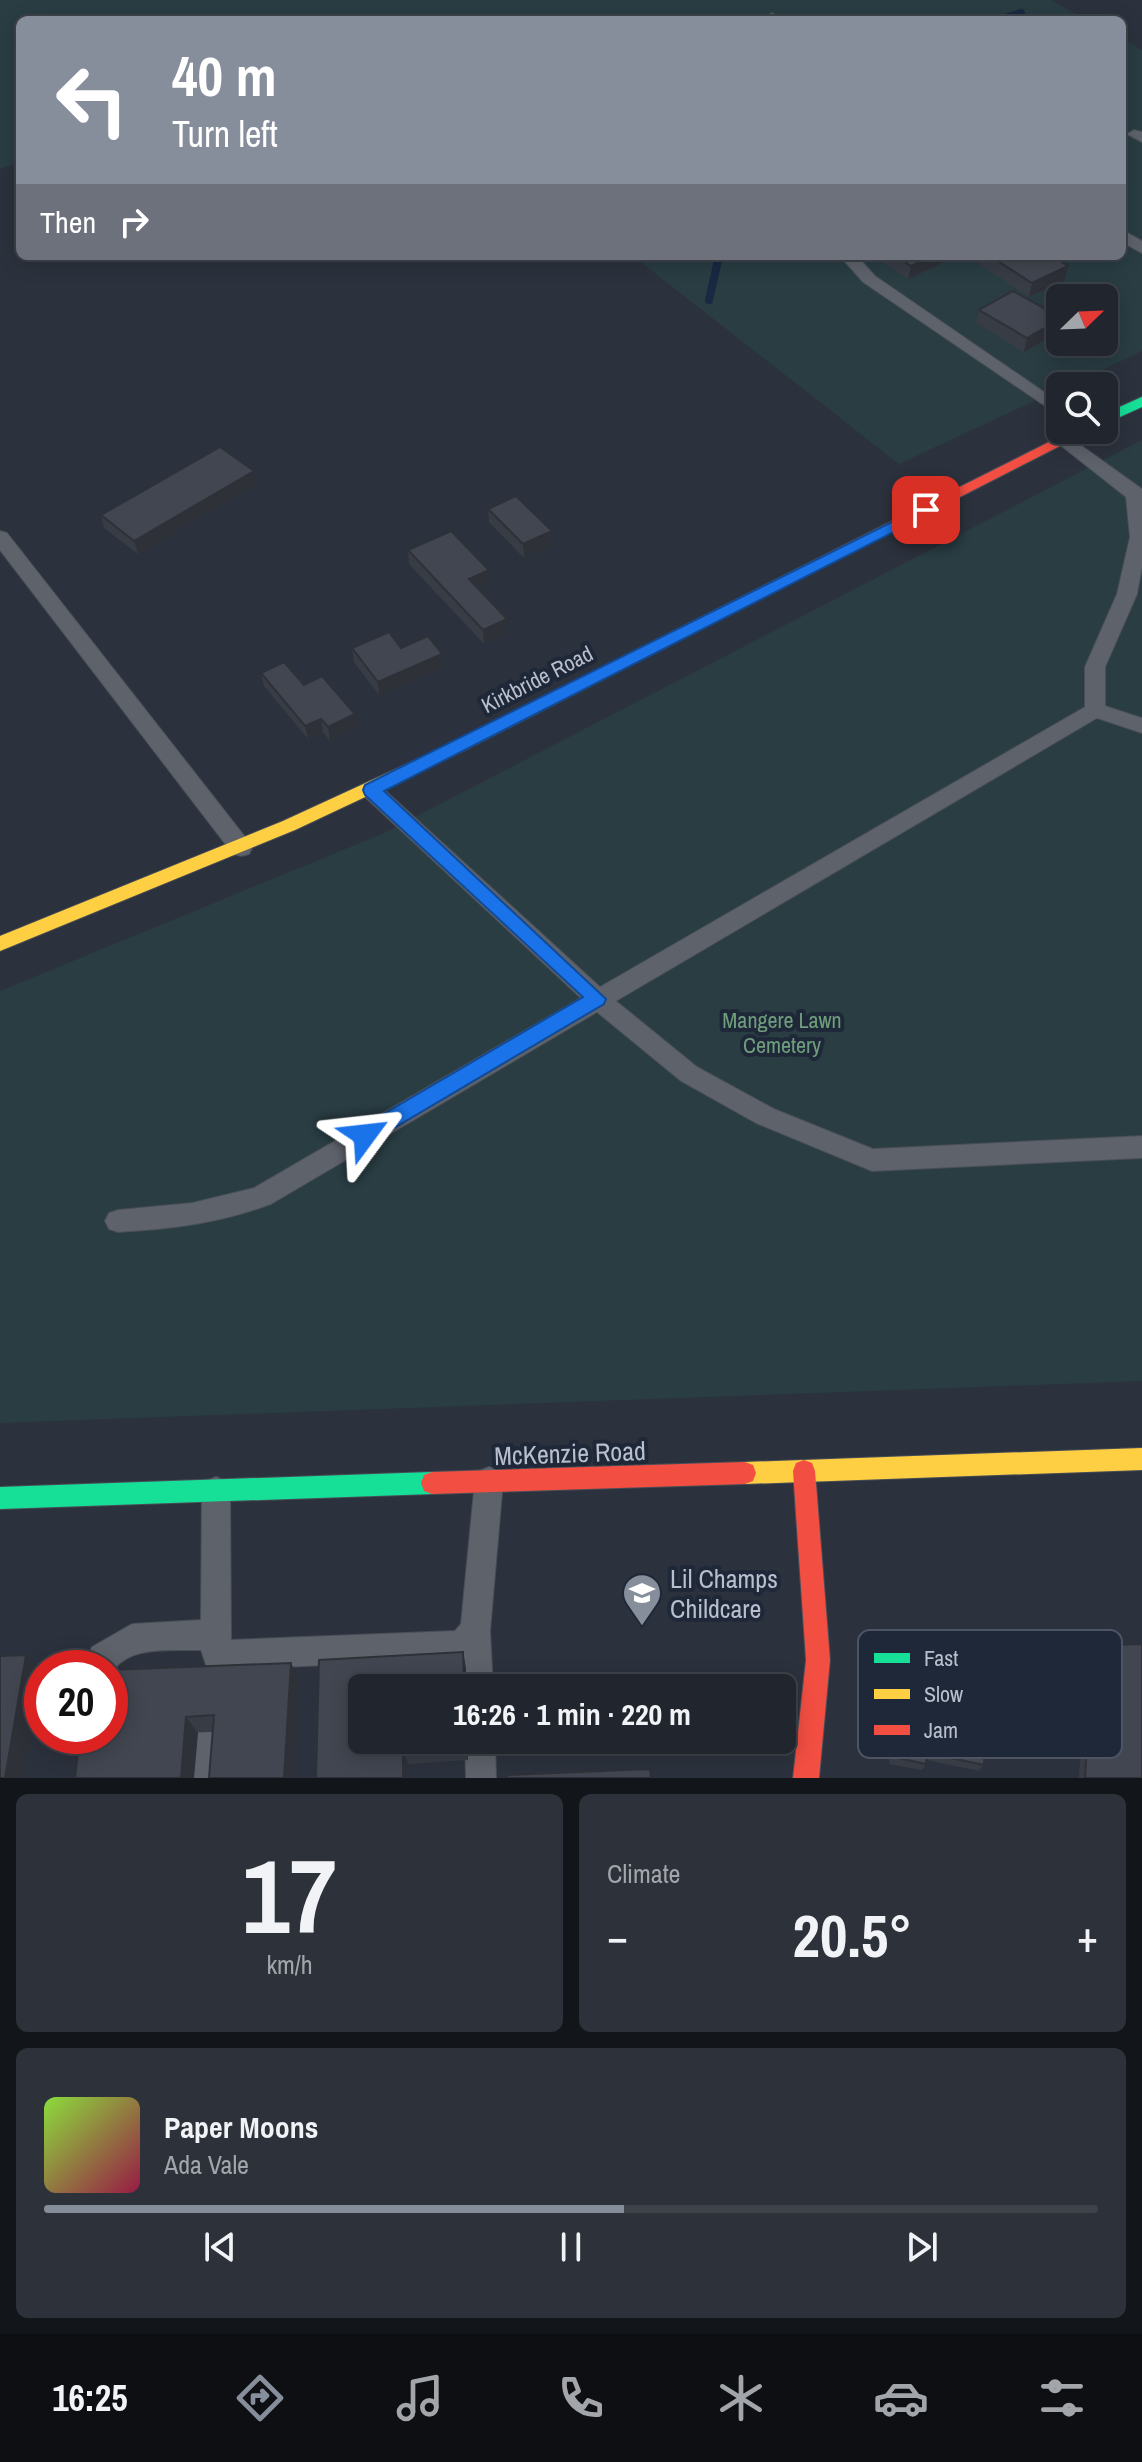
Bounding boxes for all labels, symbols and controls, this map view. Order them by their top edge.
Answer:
text: 40 m [172,38,277,113]
icon: left [40,48,144,152]
text: Turn left [172,110,278,158]
icon: right [112,200,156,244]
text: Then [40,202,96,242]
north arrow [1046,284,1118,356]
map controls [1046,284,1118,444]
button: search [1046,372,1118,444]
pin [892,476,960,544]
icon: arrive [904,488,948,532]
street label: Kirkbride Road [476,638,598,720]
park label: Mangere Lawn Cemetery [722,1005,842,1060]
position arrow [323,1093,407,1177]
street label: McKenzie Road [494,1433,646,1473]
place label: Lil Champs Childcare [670,1561,778,1626]
school or university icon: Lil Champs Childcare [621,1572,663,1627]
legend [858,1630,1122,1758]
text: Fast [924,1643,958,1673]
speed limit sign: 20 [24,1650,128,1754]
text: Slow [924,1679,963,1709]
text: 16:26 · 1 min · 220 m [453,1694,691,1734]
text: Jam [924,1715,958,1745]
text: 17 [242,1825,337,1965]
text: Climate [607,1856,680,1891]
text: 20.5° [793,1895,912,1976]
text: − [607,1906,628,1966]
text: + [1077,1906,1098,1966]
text: km/h [266,1947,313,1982]
text: Paper Moons [164,2107,318,2147]
text: Ada Vale [164,2147,249,2182]
icon: previous [198,2225,242,2269]
icon: pause [549,2225,593,2269]
icon: next [900,2225,944,2269]
icon: directions [232,2370,288,2426]
icon: music [392,2370,448,2426]
icon: phone [553,2370,609,2426]
icon: climate [713,2370,769,2426]
icon: car [873,2370,929,2426]
icon: filters [1034,2370,1090,2426]
text: 16:25 [52,2374,128,2422]

